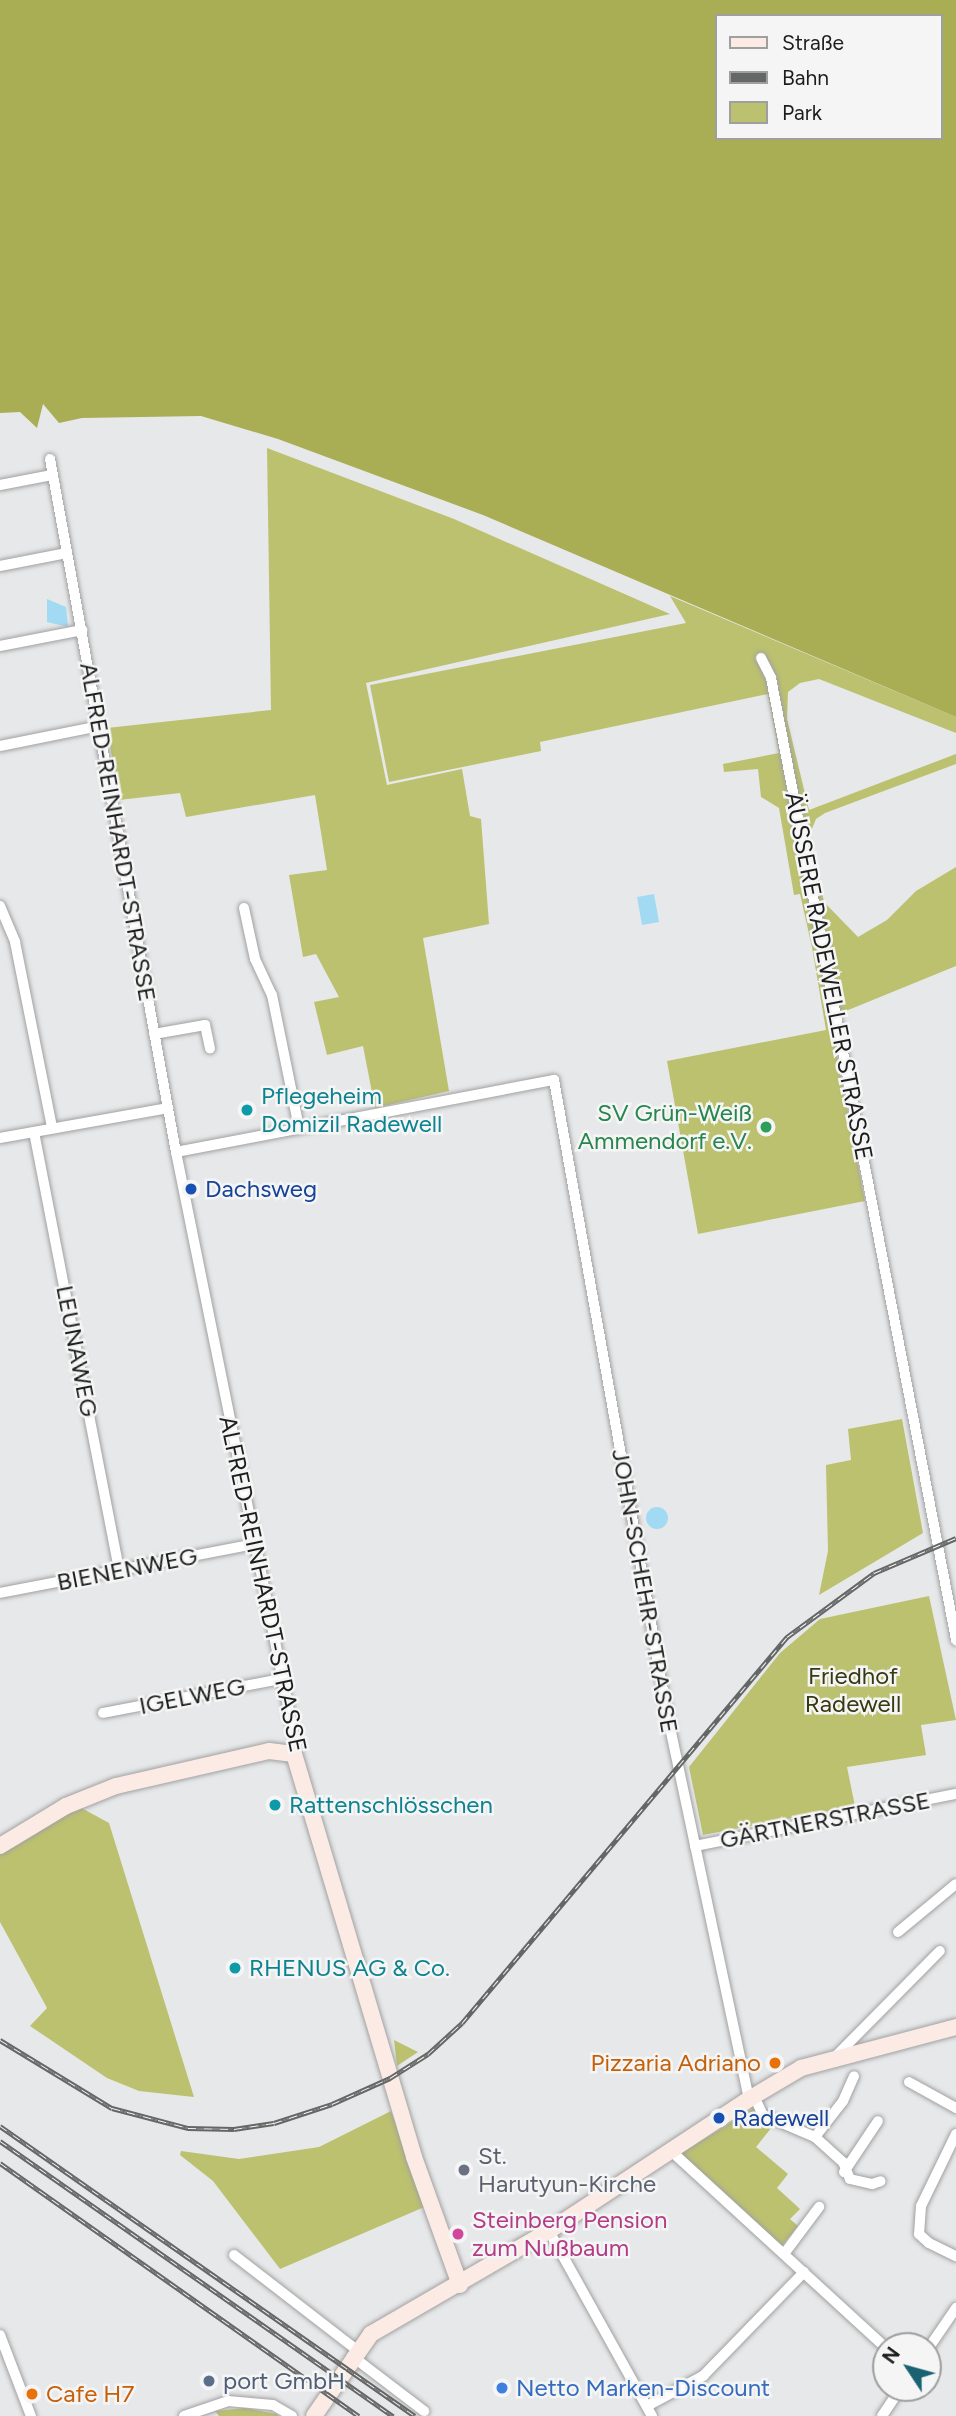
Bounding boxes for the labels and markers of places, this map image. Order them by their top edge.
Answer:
place label: Pflegeheim Domizil Radewell [261,1082,442,1138]
place label: SV Grün-Weiß Ammendorf e.V. [578,1099,752,1155]
marker: Pflegeheim Domizil Radewell [239,1102,255,1118]
marker: SV Grün-Weiß Ammendorf e.V. [758,1119,774,1135]
place label: Dachsweg [205,1175,317,1203]
marker: Dachsweg [183,1181,199,1197]
place label: Rattenschlösschen [289,1791,493,1819]
marker: Rattenschlösschen [267,1797,283,1813]
place label: RHENUS AG & Co. [249,1954,450,1982]
marker: RHENUS AG & Co. [227,1960,243,1976]
place label: Pizzaria Adriano [590,2049,761,2077]
marker: Pizzaria Adriano [767,2055,783,2071]
place label: Radewell [733,2104,829,2132]
marker: Radewell [711,2110,727,2126]
place label: St. Harutyun-Kirche [478,2142,656,2198]
marker: St. Harutyun-Kirche [456,2162,472,2178]
place label: Steinberg Pension zum Nußbaum [472,2206,667,2262]
marker: Steinberg Pension zum Nußbaum [450,2226,466,2242]
place label: port GmbH [223,2367,345,2395]
marker: port GmbH [201,2373,217,2389]
place label: Netto Marken-Discount [516,2374,770,2402]
place label: Cafe H7 [46,2380,134,2408]
marker: Netto Marken-Discount [494,2380,510,2396]
marker: Cafe H7 [24,2386,40,2402]

